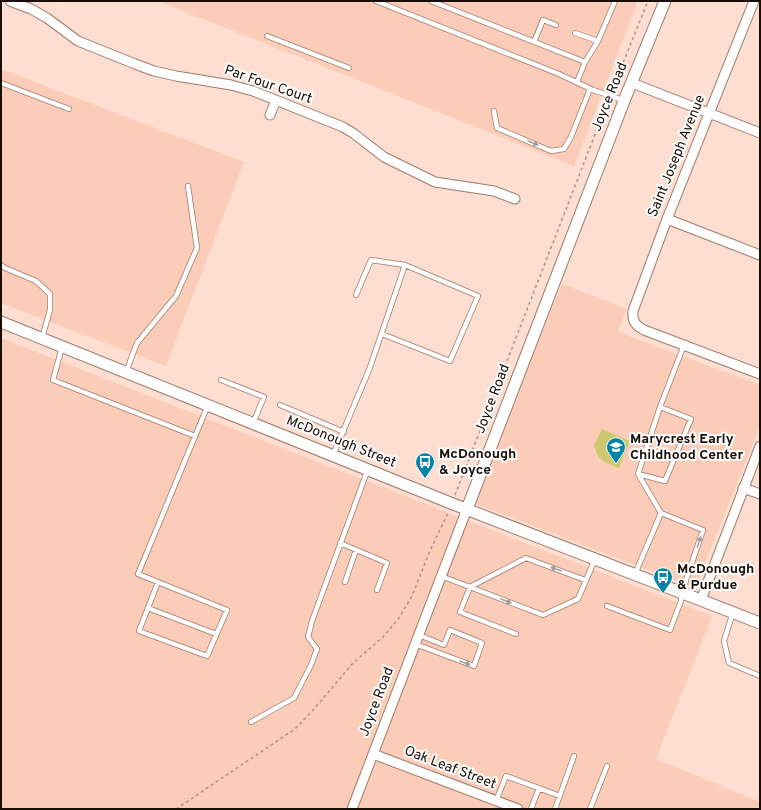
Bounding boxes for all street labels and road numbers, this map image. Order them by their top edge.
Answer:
street label: Joyce Road [588,60,632,134]
street label: Par Four Court [222,62,314,108]
street label: Saint Joseph Avenue [645,92,709,220]
street label: Joyce Road [472,362,514,436]
street label: McDonough Street [284,412,398,472]
street label: Joyce Road [356,665,398,739]
street label: Oak Leaf Street [402,743,498,793]

